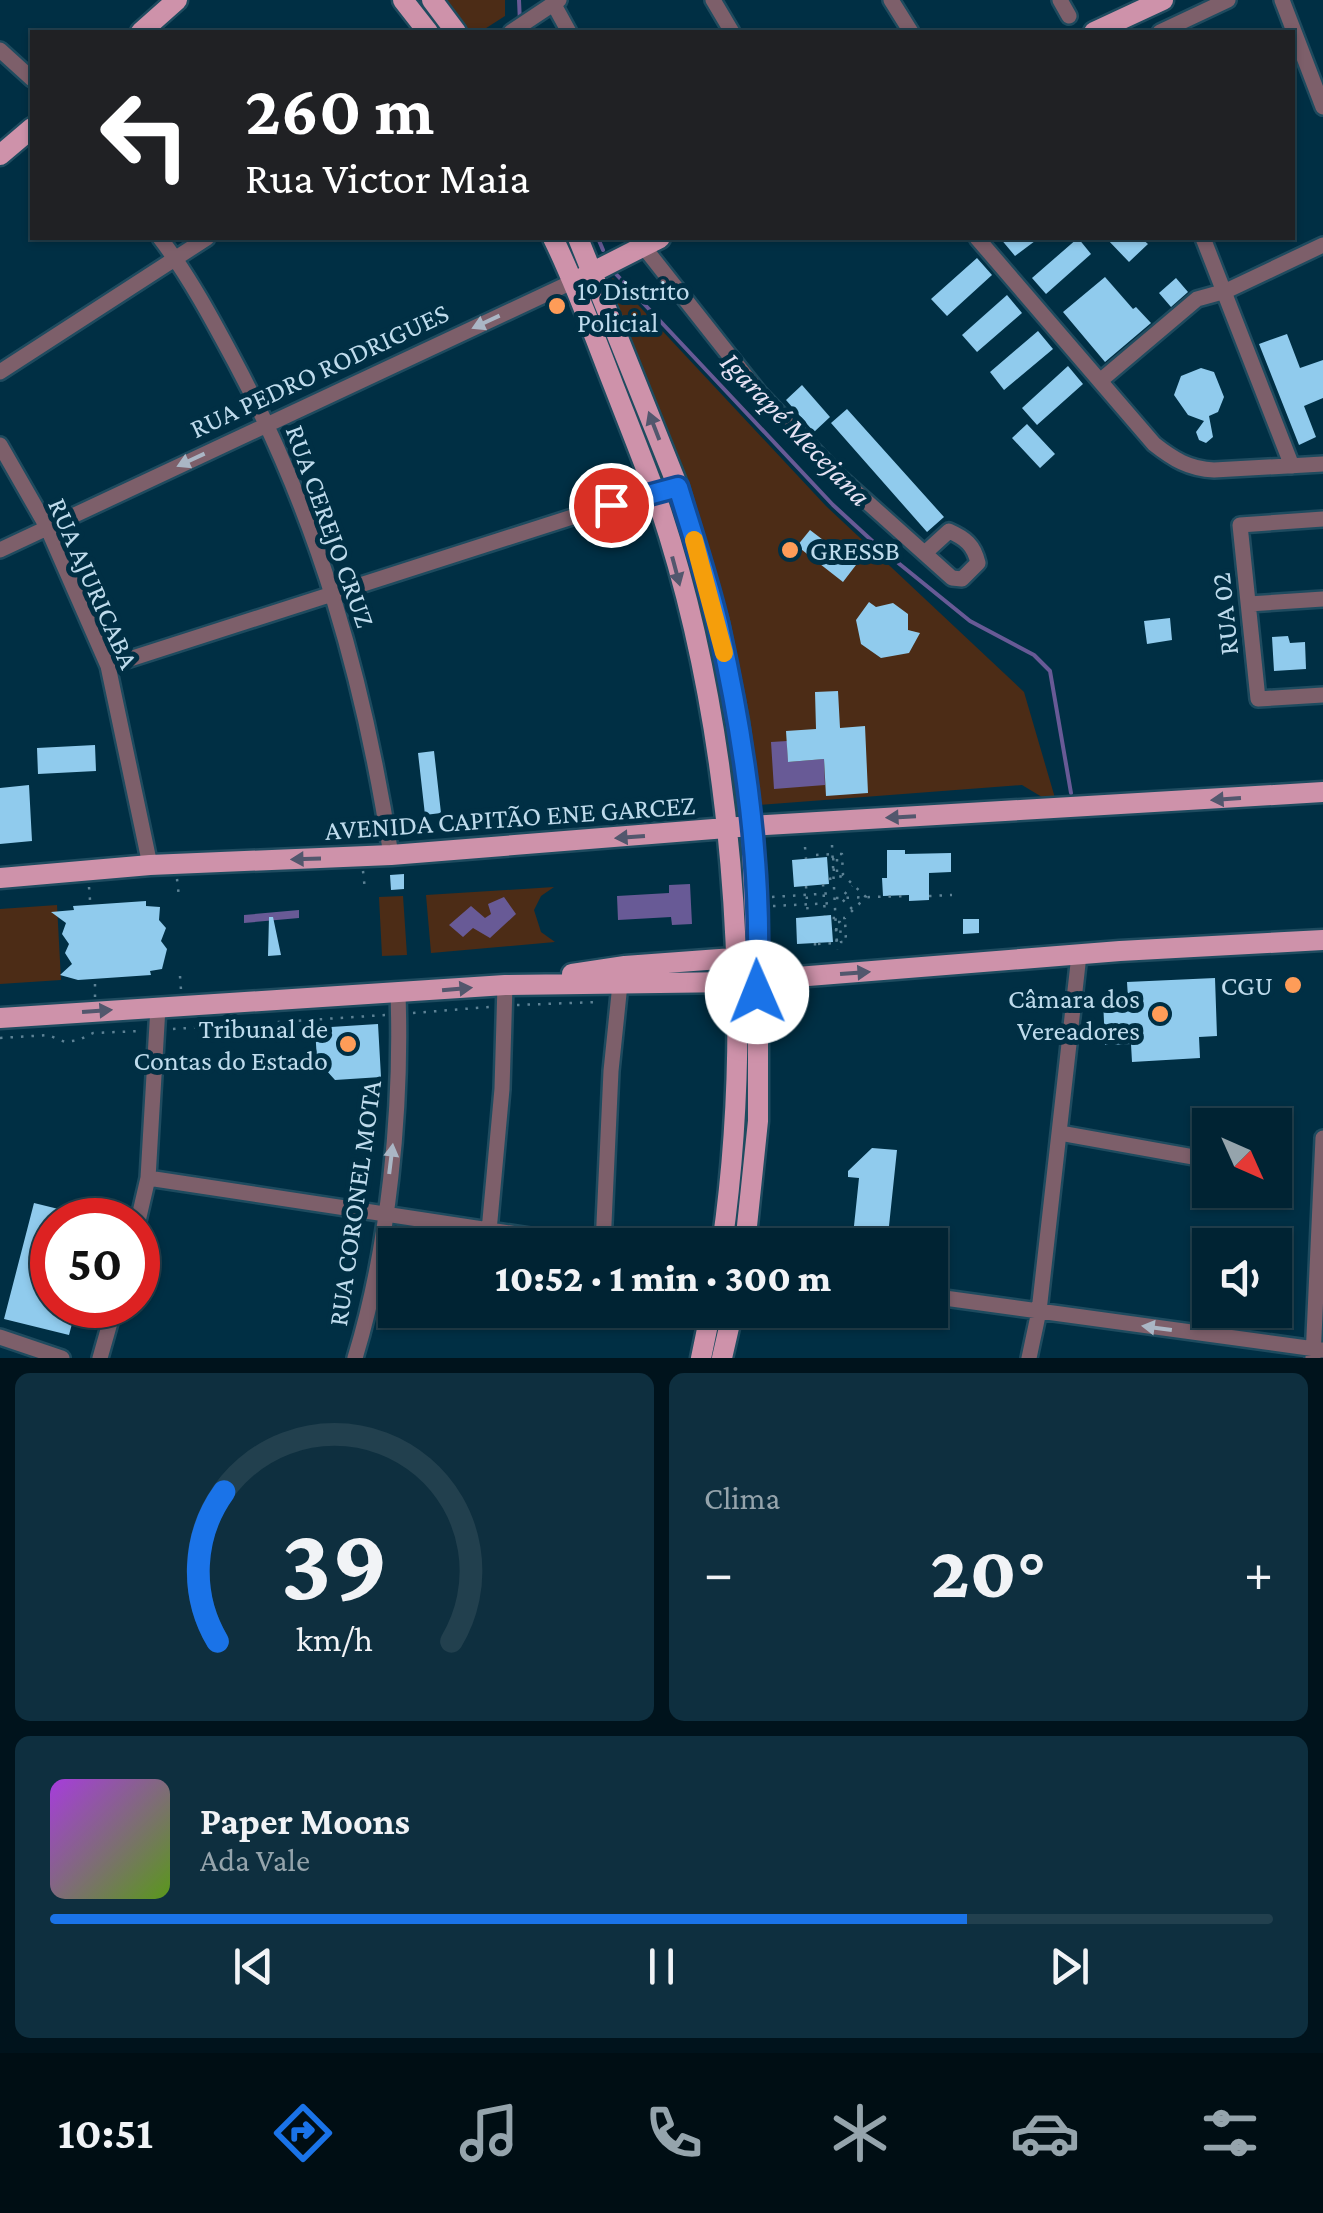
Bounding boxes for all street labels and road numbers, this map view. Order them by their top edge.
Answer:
street label: RUA PEDRO RODRIGUES [185,297,454,444]
street label: RUA CEREJO CRUZ [280,421,382,632]
street label: RUA AJURICABA [42,493,145,673]
street label: RUA 02 [1205,571,1244,657]
street label: AVENIDA CAPITÃO ENE GARCEZ [324,789,696,846]
street label: RUA CORONEL MOTA [322,1078,387,1328]

